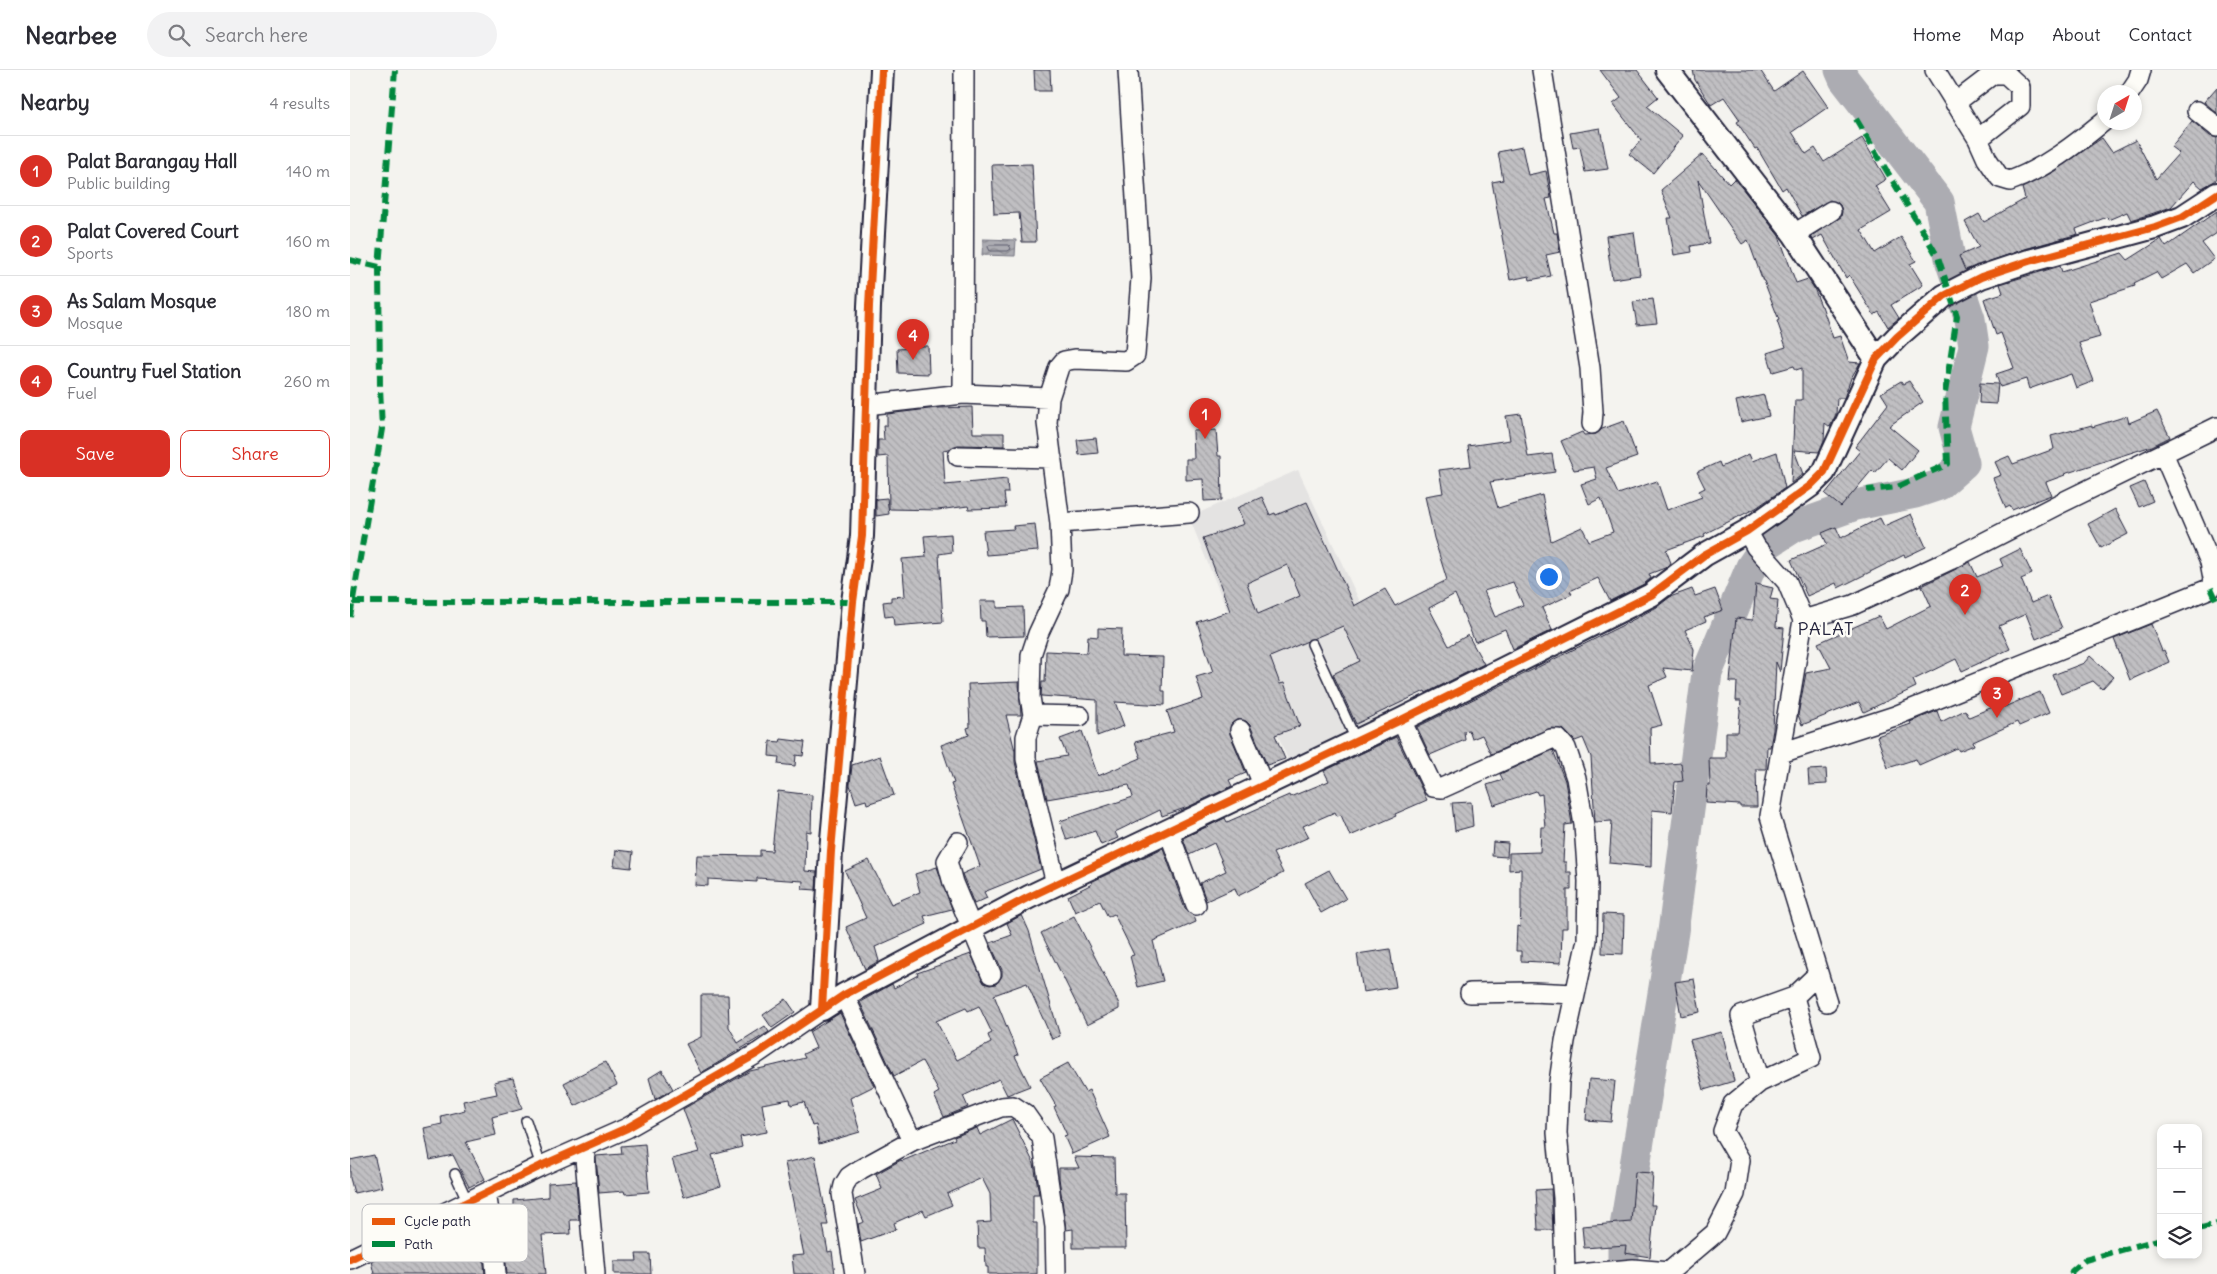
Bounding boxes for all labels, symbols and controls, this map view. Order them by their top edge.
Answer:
search box [147,12,497,57]
text: Nearbee [25,20,117,50]
icon: search [165,21,193,49]
text: Search here [205,23,308,47]
text: Home [1913,23,1961,46]
text: Map [1989,23,2024,46]
text: About [2052,23,2100,46]
text: Contact [2128,23,2192,46]
north arrow [2097,85,2142,130]
text: Nearby [20,89,90,116]
text: 4 results [269,93,330,113]
text: Palat Barangay Hall [67,149,237,173]
text: 1 [33,161,39,181]
text: 140 m [286,161,330,181]
text: Public building [67,173,170,193]
text: Palat Covered Court [67,219,239,243]
text: 2 [32,231,40,251]
text: 160 m [286,231,330,251]
text: Sports [67,243,113,263]
text: As Salam Mosque [67,289,216,313]
text: 3 [31,301,41,321]
text: 180 m [286,301,330,321]
text: Mosque [67,313,123,333]
pin: 4 [897,319,929,360]
text: Country Fuel Station [67,359,241,383]
text: 4 [31,371,41,391]
text: 260 m [284,371,330,391]
text: Fuel [67,383,97,403]
pin: 1 [1189,398,1221,439]
button: Save [20,430,170,477]
button: Share [180,430,330,477]
your location [1536,564,1562,590]
pin: 2 [1949,574,1981,615]
district label: PALAT [1798,617,1854,640]
pin: 3 [1981,677,2013,718]
map controls [2157,1124,2202,1259]
button: + [2157,1124,2202,1169]
button: − [2157,1169,2202,1214]
legend [362,1204,528,1262]
text: Cycle path [404,1212,471,1230]
button: layers [2157,1214,2202,1259]
text: Path [404,1235,433,1253]

